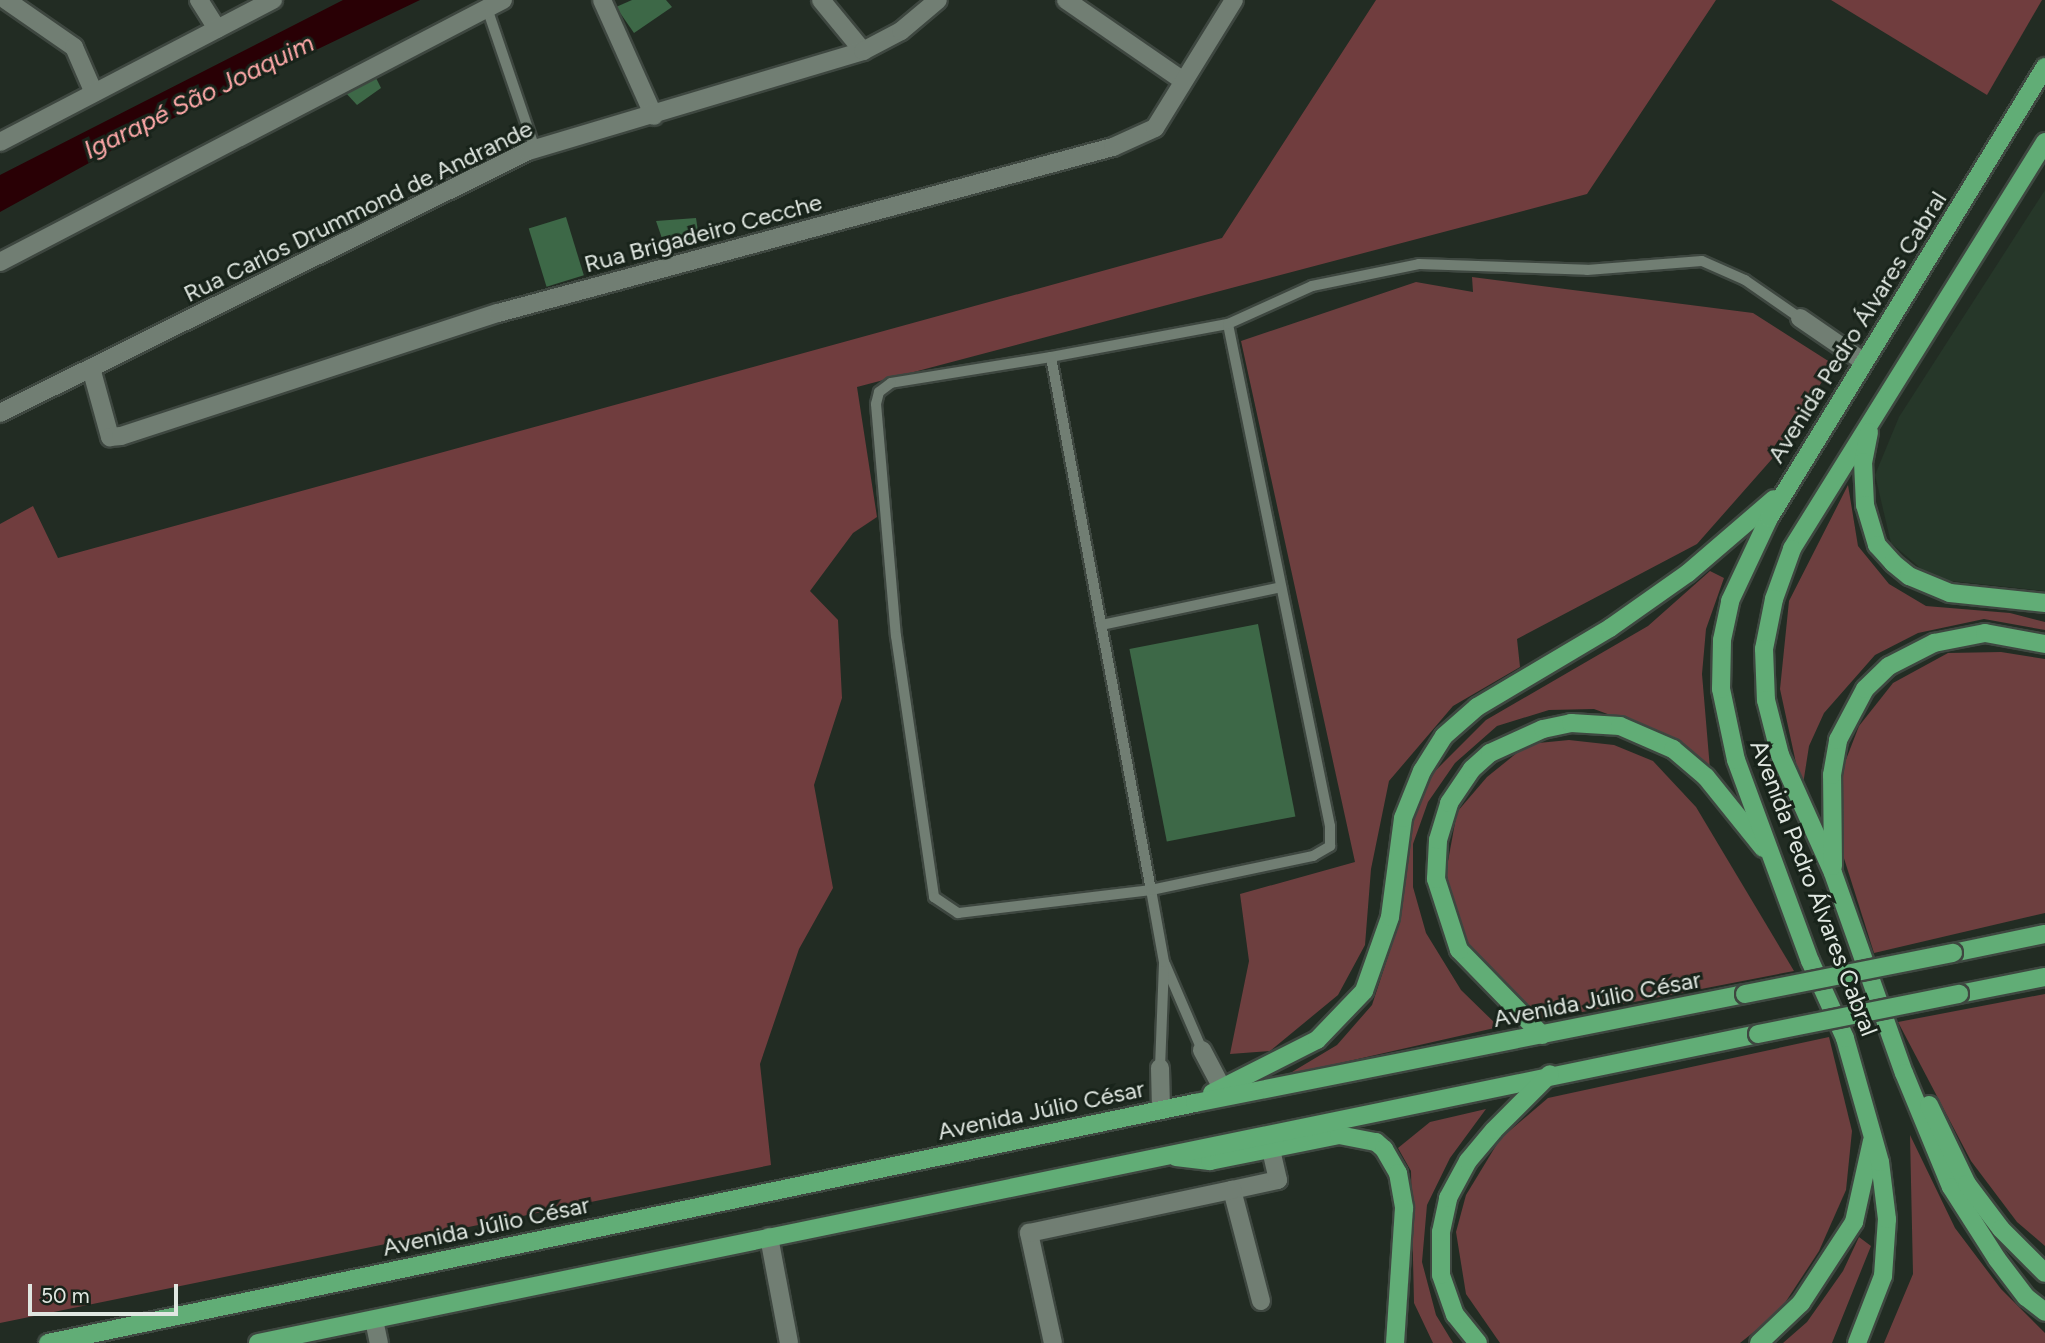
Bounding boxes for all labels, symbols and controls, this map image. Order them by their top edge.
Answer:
water label: Igarapé São Joaquim [79,28,319,166]
street label: Rua Carlos Drummond de Andrande [179,114,537,308]
street label: Avenida Pedro Álvares Cabral [1761,186,1953,468]
street label: Rua Brigadeiro Cecche [581,187,825,279]
street label: Avenida Pedro Álvares Cabral [1744,736,1884,1040]
street label: Avenida Júlio César [1491,965,1703,1033]
street label: Avenida Júlio César [935,1074,1147,1146]
street label: Avenida Júlio César [380,1190,592,1262]
scale bar [32,1270,182,1314]
text: 50 m [41,1283,90,1308]

